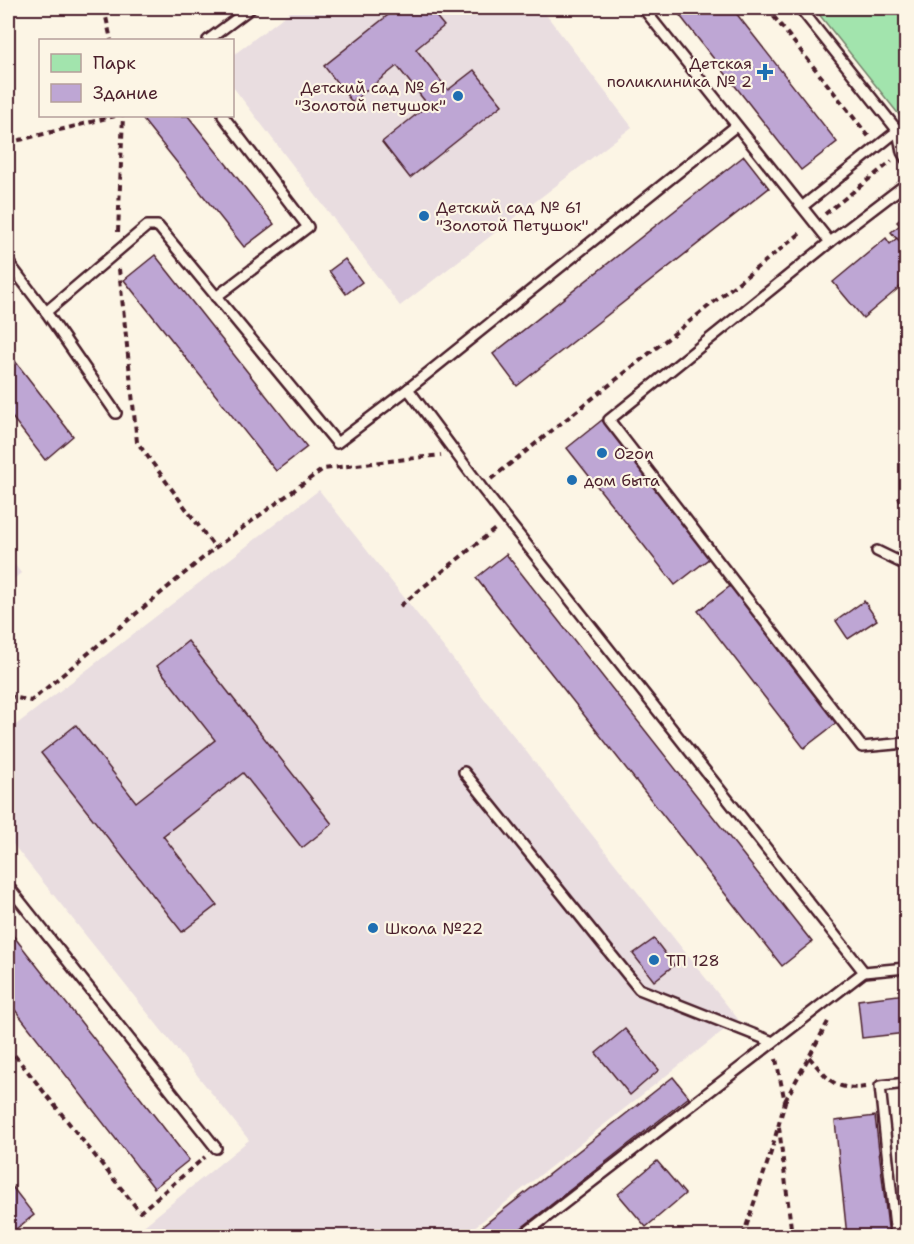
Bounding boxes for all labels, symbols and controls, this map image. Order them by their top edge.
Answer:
legend [39,39,234,117]
text: Парк [93,51,136,75]
place label: Детская поликлиника № 2 [607,53,752,92]
marker: Детская поликлиника № 2 [756,63,774,81]
place label: Детский сад № 61 "Золотой петушок" [295,77,446,116]
text: Здание [93,81,158,105]
marker: Детский сад № 61 "Золотой петушок" [451,89,465,103]
place label: Детский сад № 61 "Золотой Петушок" [436,197,589,236]
marker: Детский сад № 61 "Золотой Петушок" [417,209,431,223]
place label: Ozon [614,443,654,464]
marker: Ozon [595,446,609,460]
place label: дом быта [584,470,660,491]
marker: дом быта [565,473,579,487]
place label: Школа №22 [385,918,483,939]
marker: Школа №22 [366,921,380,935]
place label: ТП 128 [666,950,720,971]
marker: ТП 128 [647,953,661,967]

